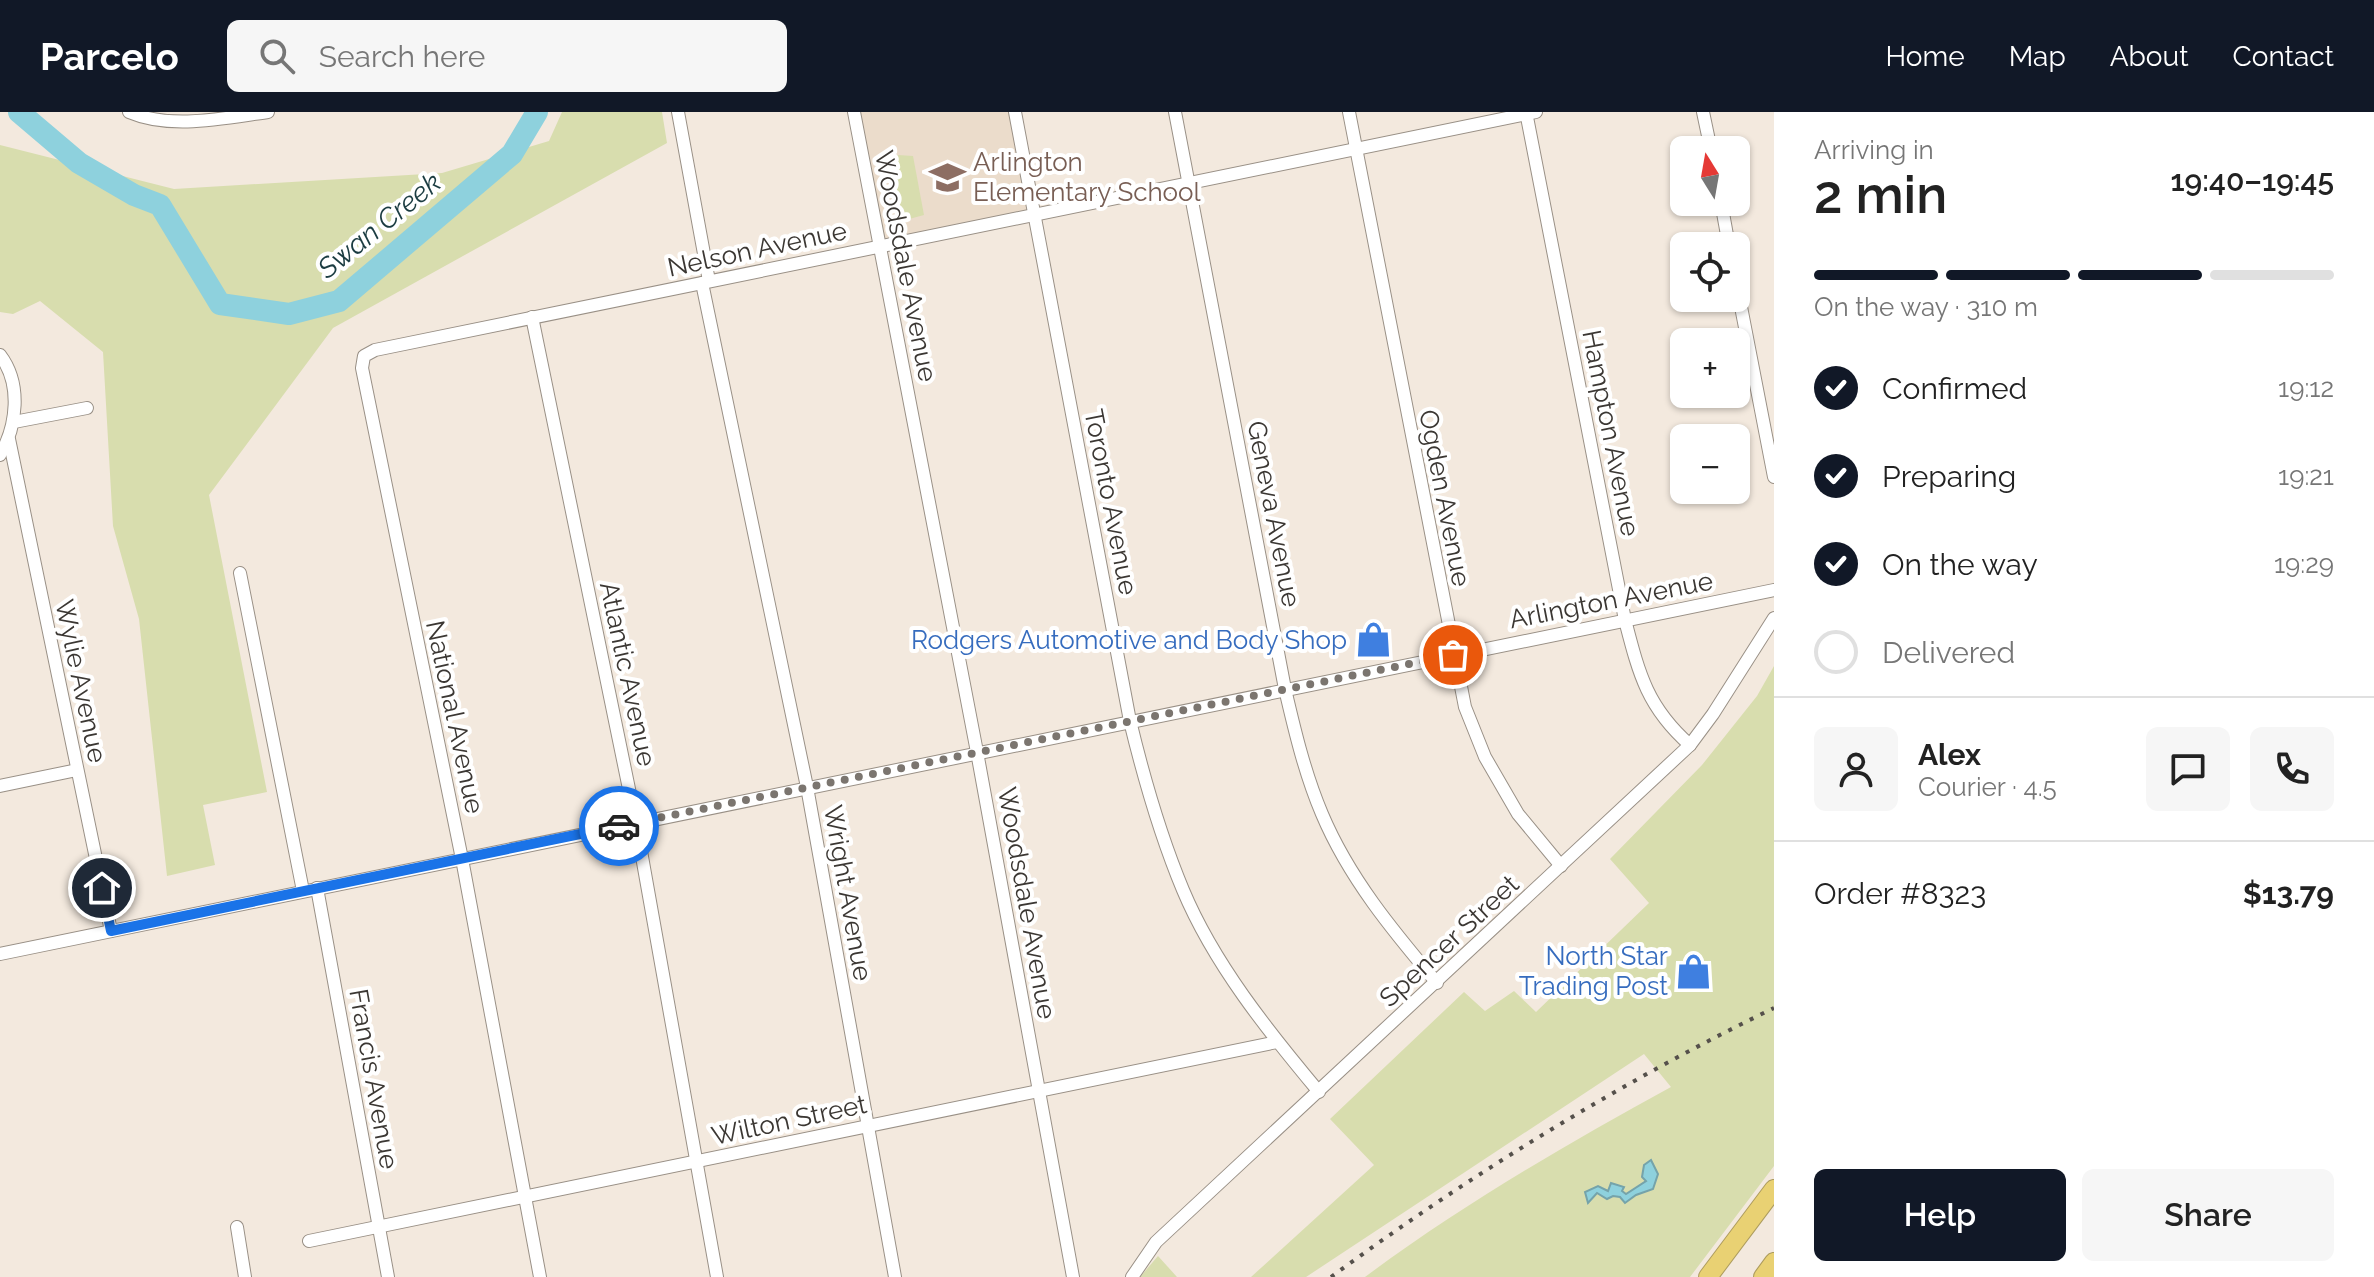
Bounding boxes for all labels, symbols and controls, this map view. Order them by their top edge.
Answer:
search box [227,20,787,92]
text: Parcelo [40,34,179,79]
icon: search [255,34,299,78]
text: Search here [319,39,485,74]
text: Home [1885,40,1965,73]
text: Map [2009,40,2066,73]
text: About [2110,40,2189,73]
text: Contact [2233,40,2334,73]
text: Arriving in [1814,135,1934,165]
north arrow [1670,136,1750,216]
map controls [1670,136,1750,504]
place label: Arlington Elementary School [973,147,1202,207]
street label: Woodsdale Avenue [869,148,943,384]
school or university icon: Arlington Elementary School [928,158,966,196]
text: 19:40–19:45 [2170,163,2334,198]
text: 2 min [1814,164,1947,225]
water label: Swan Creek [310,166,448,286]
street label: Nelson Avenue [665,215,849,283]
button: locate [1670,232,1750,312]
text: On the way · 310 m [1814,292,2038,322]
street label: Hampton Avenue [1576,327,1646,539]
button: + [1670,328,1750,408]
icon: check [1814,366,1858,410]
text: Confirmed [1882,371,2027,406]
text: 19:12 [2278,373,2334,403]
street label: Toronto Avenue [1078,407,1144,597]
street label: Ogden Avenue [1413,407,1477,589]
street label: Geneva Avenue [1241,419,1307,609]
button: − [1670,424,1750,504]
icon: check [1814,454,1858,498]
text: Preparing [1882,459,2016,494]
text: 19:21 [2278,461,2334,491]
icon: check [1814,542,1858,586]
text: On the way [1882,547,2038,582]
text: 19:29 [2274,549,2334,579]
street label: Arlington Avenue [1507,566,1715,634]
street label: Atlantic Avenue [594,579,662,769]
street label: Wylie Avenue [49,597,113,765]
street label: National Avenue [420,618,490,816]
shop icon: Rodgers Automotive and Body Shop [1354,621,1392,659]
pin [1419,621,1487,689]
place label: Rodgers Automotive and Body Shop [911,625,1347,655]
icon: bag [1431,633,1475,677]
text: Delivered [1882,635,2015,670]
button: person [1814,727,1898,811]
button: chat [2146,727,2230,811]
button: phone [2250,727,2334,811]
text: Alex [1918,737,1981,772]
text: Courier · 4.5 [1918,772,2057,802]
street label: Woodsdale Avenue [992,785,1062,1021]
courier [579,786,659,866]
street label: Wright Avenue [818,803,878,983]
icon: car [597,804,641,848]
pin [68,854,136,922]
icon: home [80,866,124,910]
street label: Spencer Street [1373,869,1525,1013]
text: Order #8323 [1814,876,1986,911]
text: $13.79 [2243,876,2334,911]
place label: North Star Trading Post [1519,941,1668,1001]
shop icon: North Star Trading Post [1675,952,1713,990]
street label: Francis Avenue [343,987,405,1171]
street label: Wilton Street [709,1089,870,1151]
button: Help [1814,1169,2066,1261]
button: Share [2082,1169,2334,1261]

